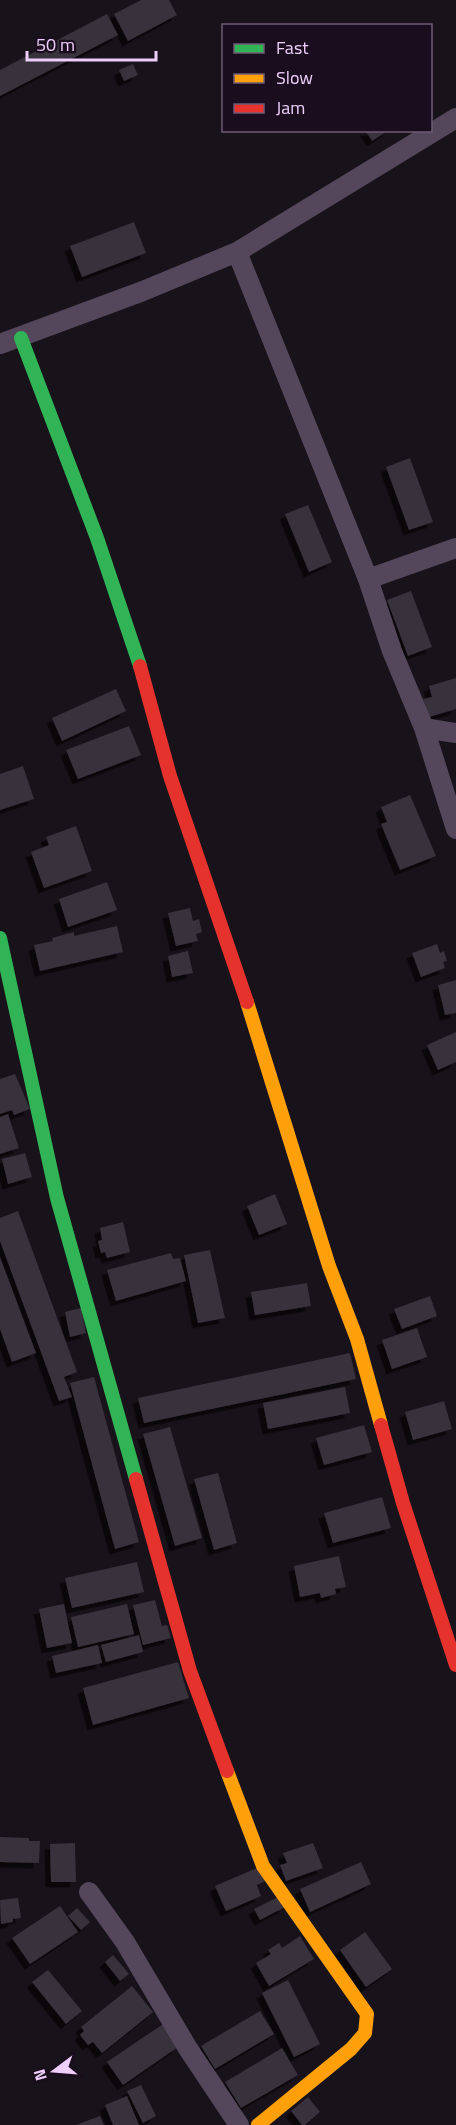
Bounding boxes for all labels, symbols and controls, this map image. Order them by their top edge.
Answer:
scale bar [27,24,156,62]
legend [222,24,432,132]
text: 50 m [36,31,75,58]
text: Fast [276,34,309,61]
text: Slow [276,64,313,91]
text: Jam [276,94,305,121]
north arrow [24,2041,84,2101]
text: N [27,2066,53,2084]

